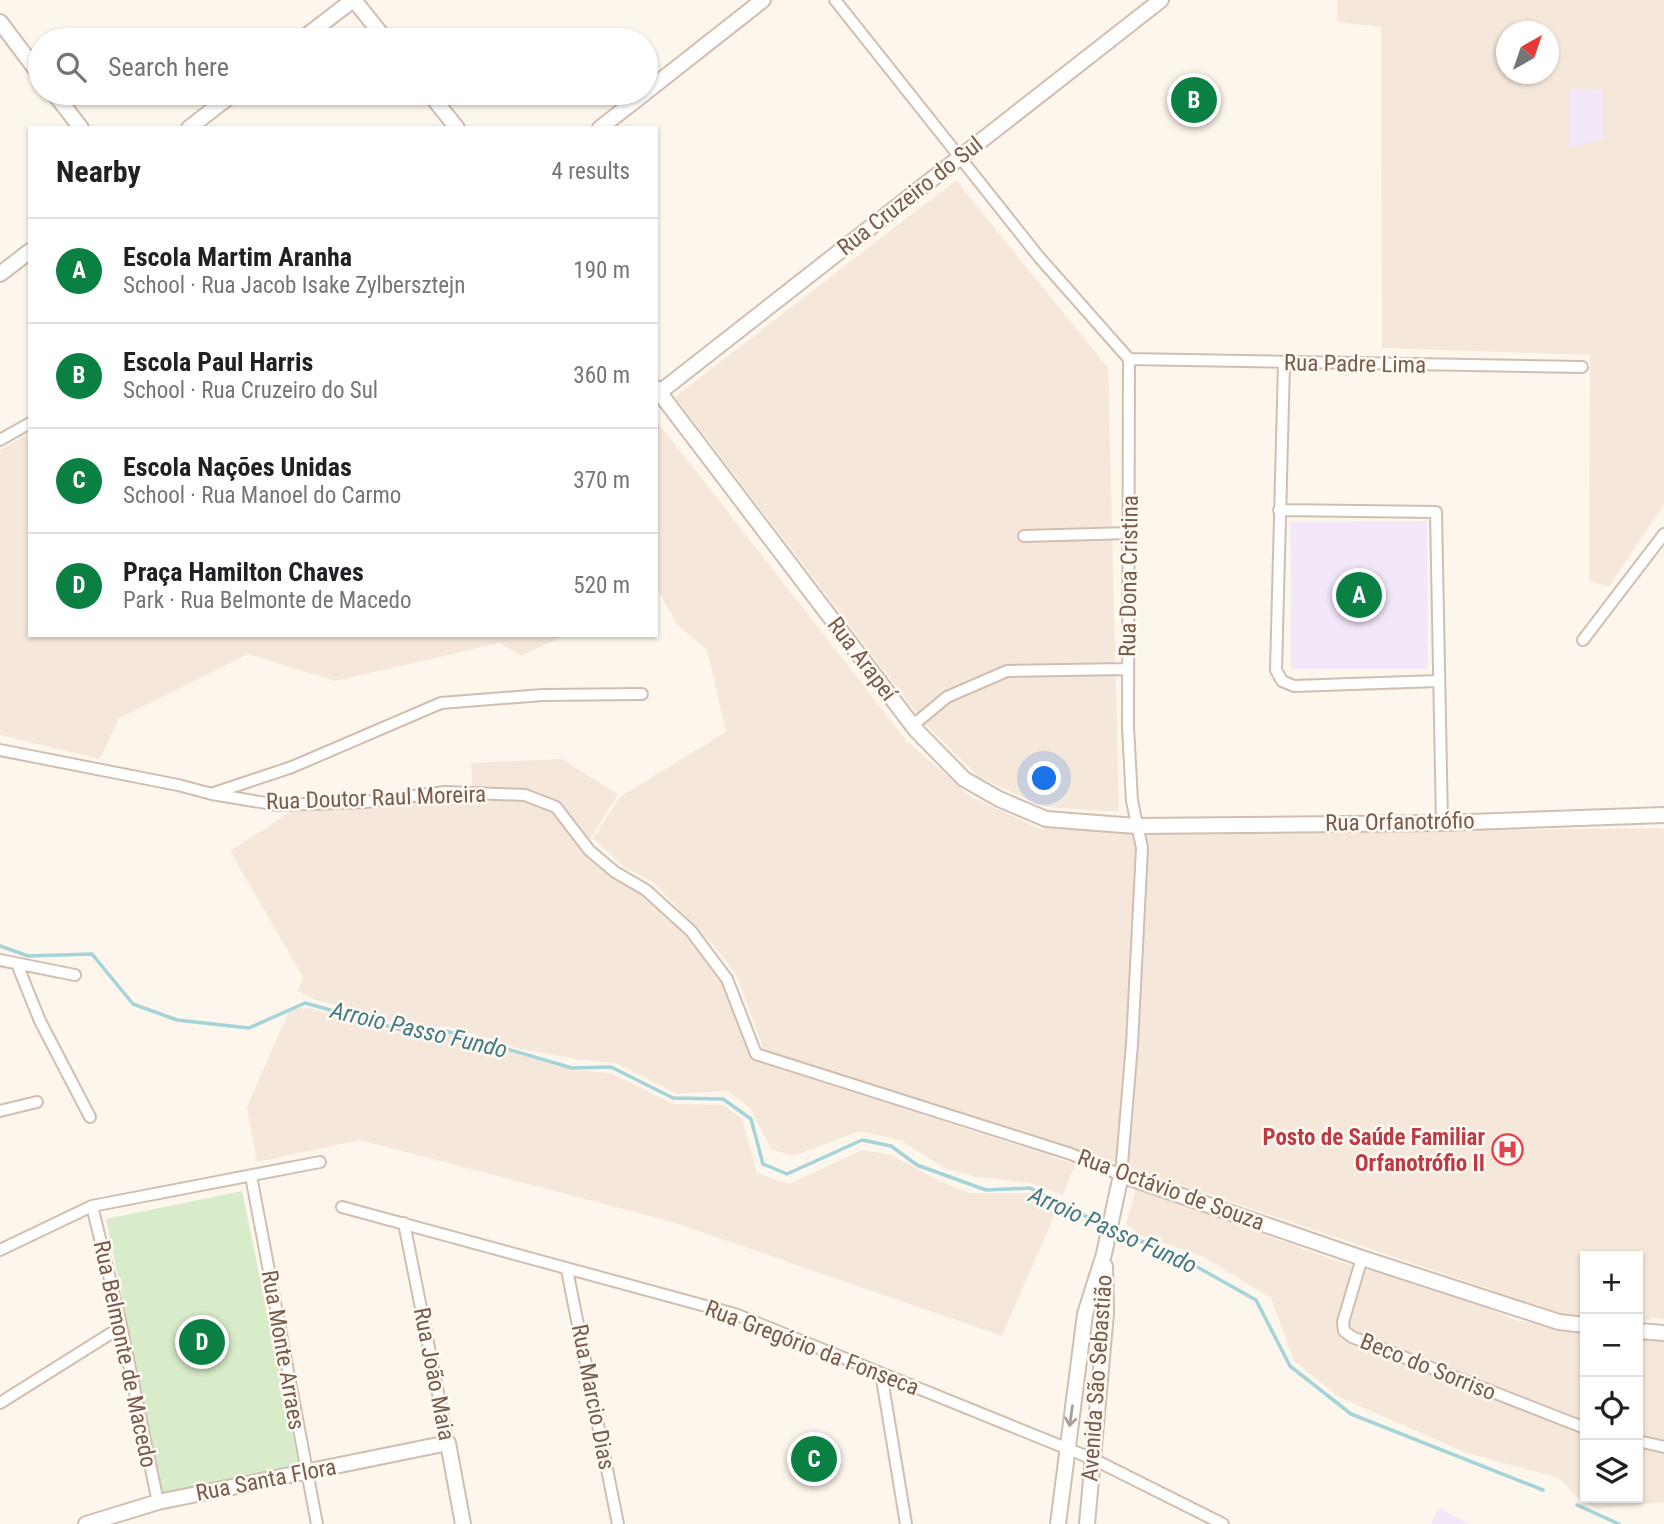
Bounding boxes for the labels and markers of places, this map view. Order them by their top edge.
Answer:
pin: B [1171,74,1217,126]
pin: A [1336,569,1382,621]
place label: Posto de Saúde Familiar Orfanotrófio II [1262,1124,1485,1177]
hospital icon: Posto de Saúde Familiar Orfanotrófio II [1491,1133,1525,1167]
pin: D [179,1316,225,1368]
pin: C [791,1433,837,1485]

